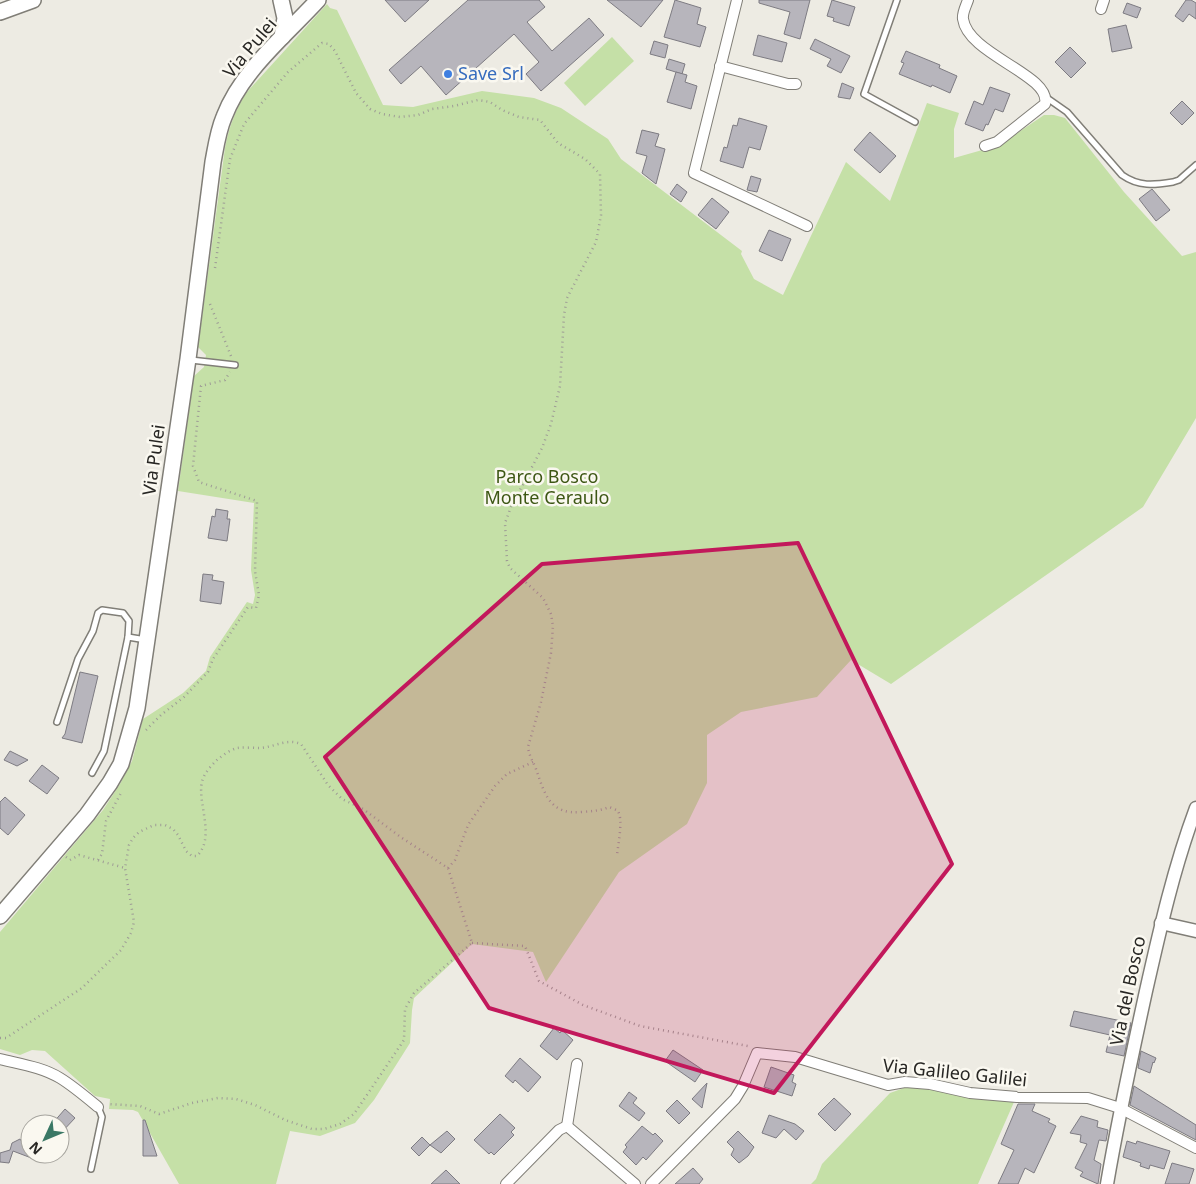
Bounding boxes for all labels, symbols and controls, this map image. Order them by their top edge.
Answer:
street label: Via Pulei [217,12,281,83]
place label: Save Srl [458,61,524,85]
marker: Save Srl [442,68,454,80]
street label: Via Pulei [136,423,170,497]
park label: Parco Bosco Monte Ceraulo [484,464,610,509]
street label: Via del Bosco [1104,934,1150,1048]
street label: Via Galileo Galilei [882,1052,1028,1092]
north arrow [20,1114,70,1164]
text: N [24,1138,46,1159]

